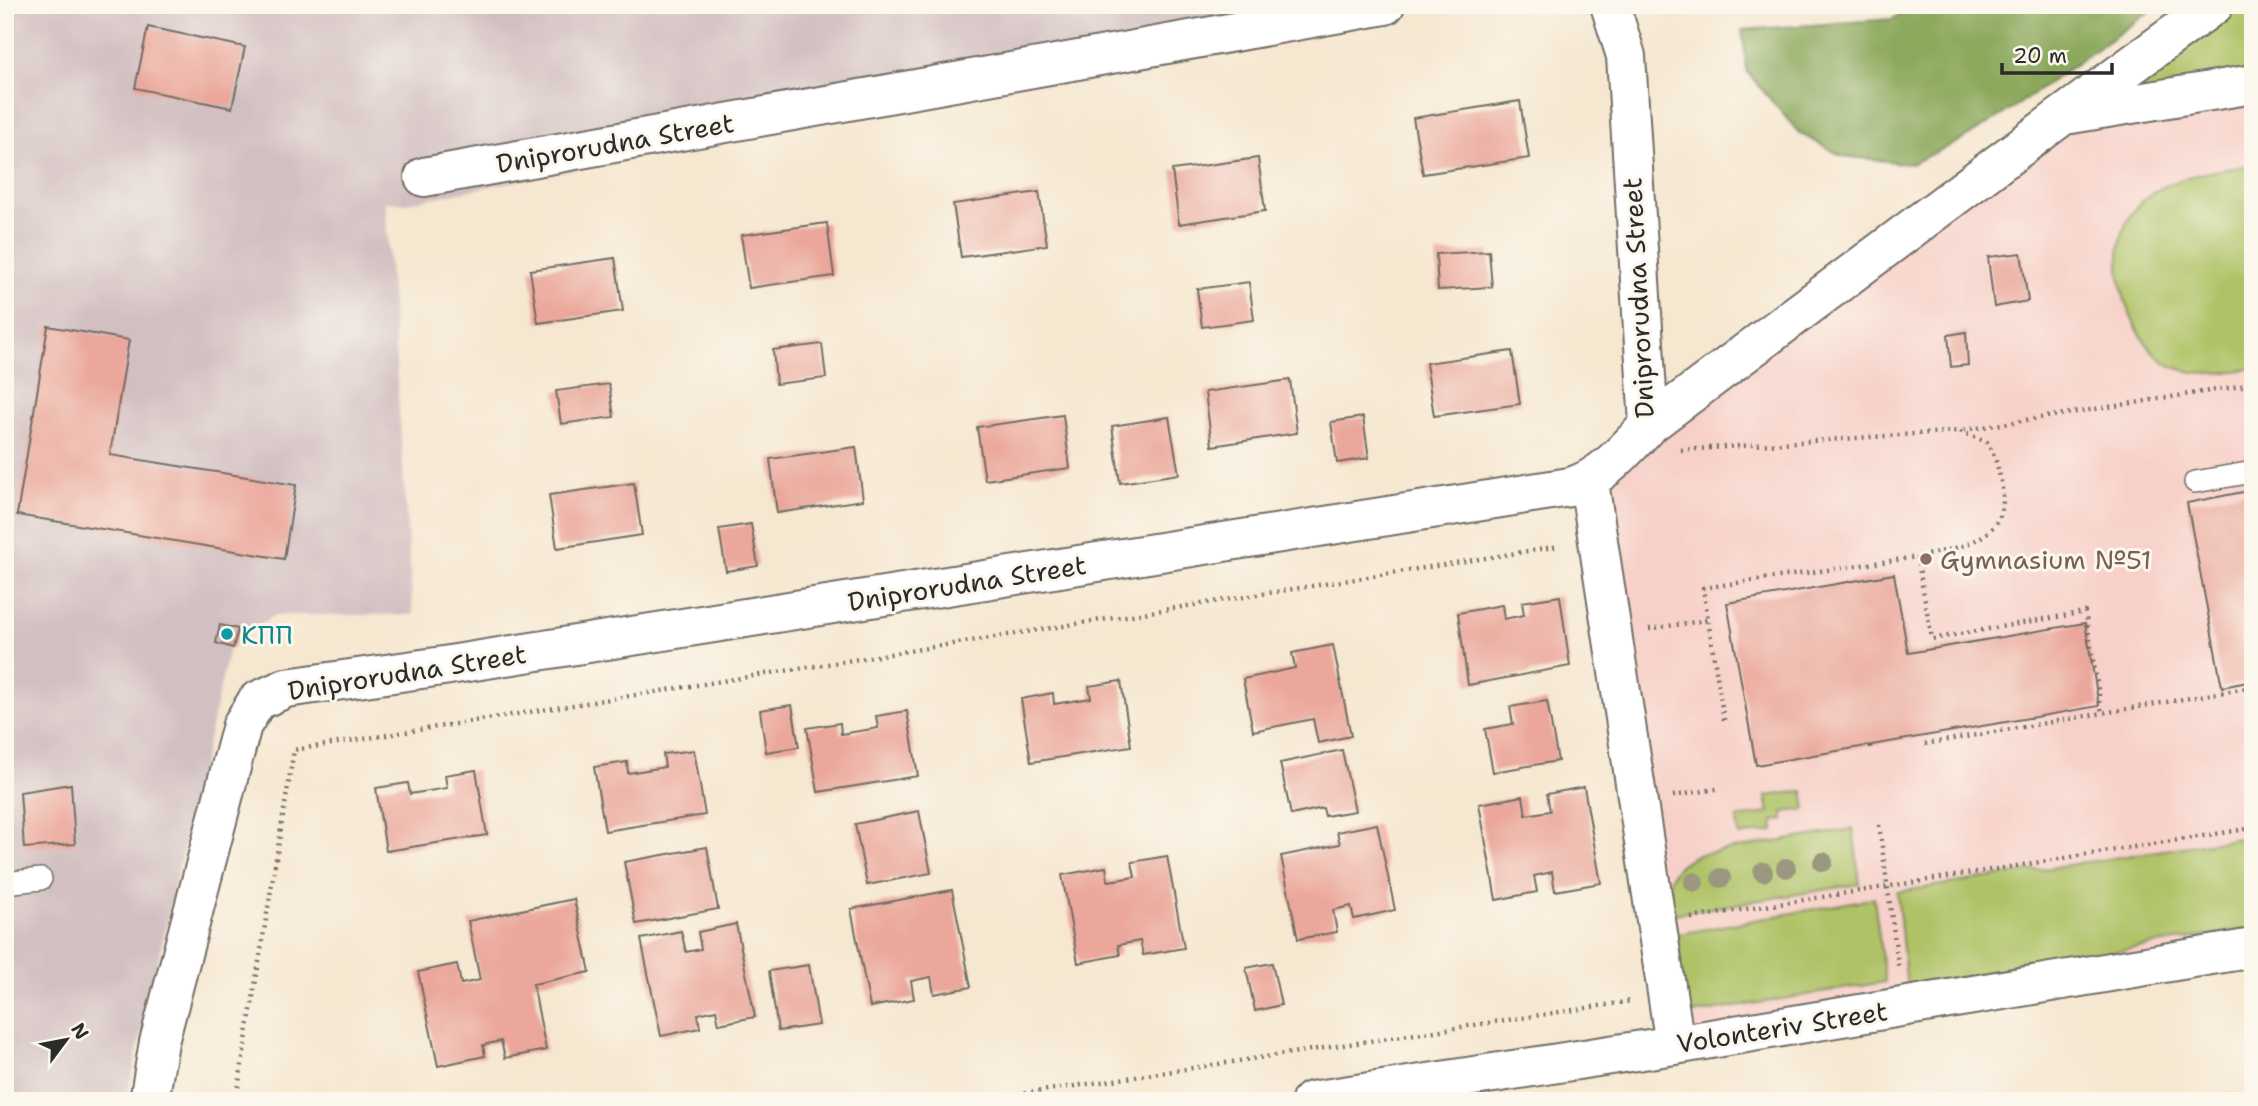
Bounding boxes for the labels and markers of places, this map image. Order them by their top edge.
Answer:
place label: Gymnasium №51 [1940,542,2152,577]
marker: Gymnasium №51 [1918,551,1934,567]
place label: КПП [241,617,293,652]
marker: КПП [219,626,235,642]

